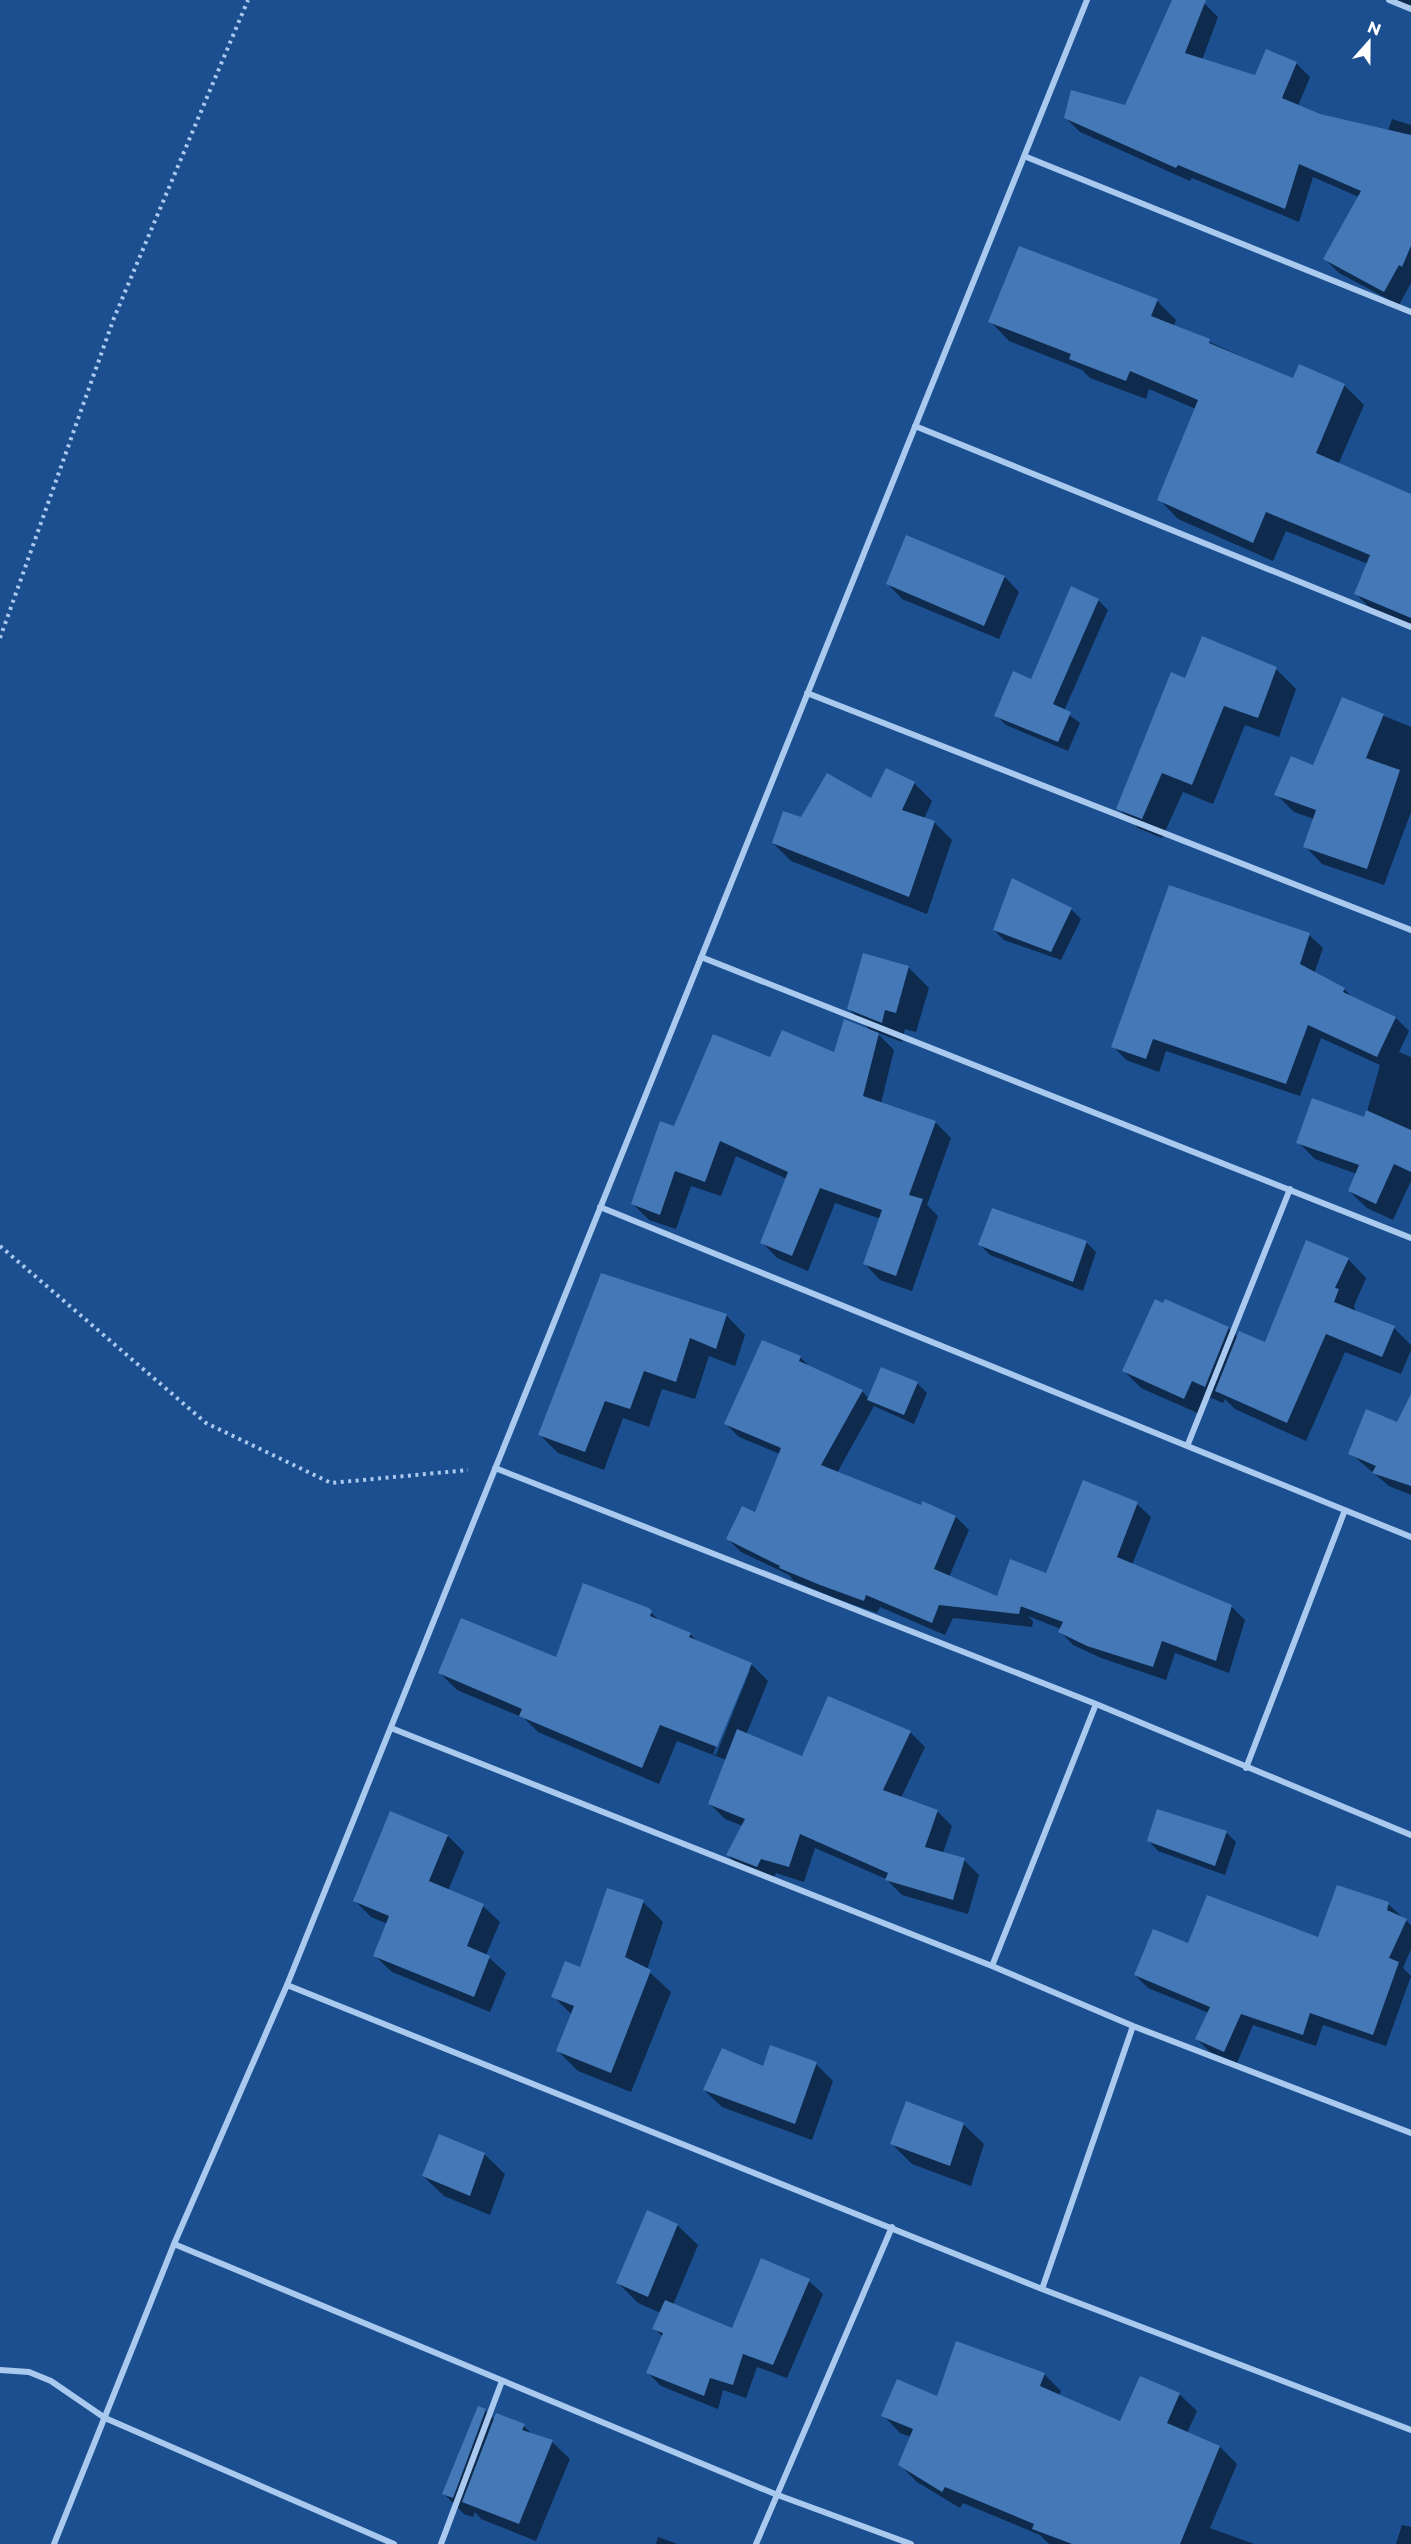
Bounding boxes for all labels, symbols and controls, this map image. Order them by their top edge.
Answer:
north arrow [1339,12,1399,72]
text: N [1365,17,1384,40]

